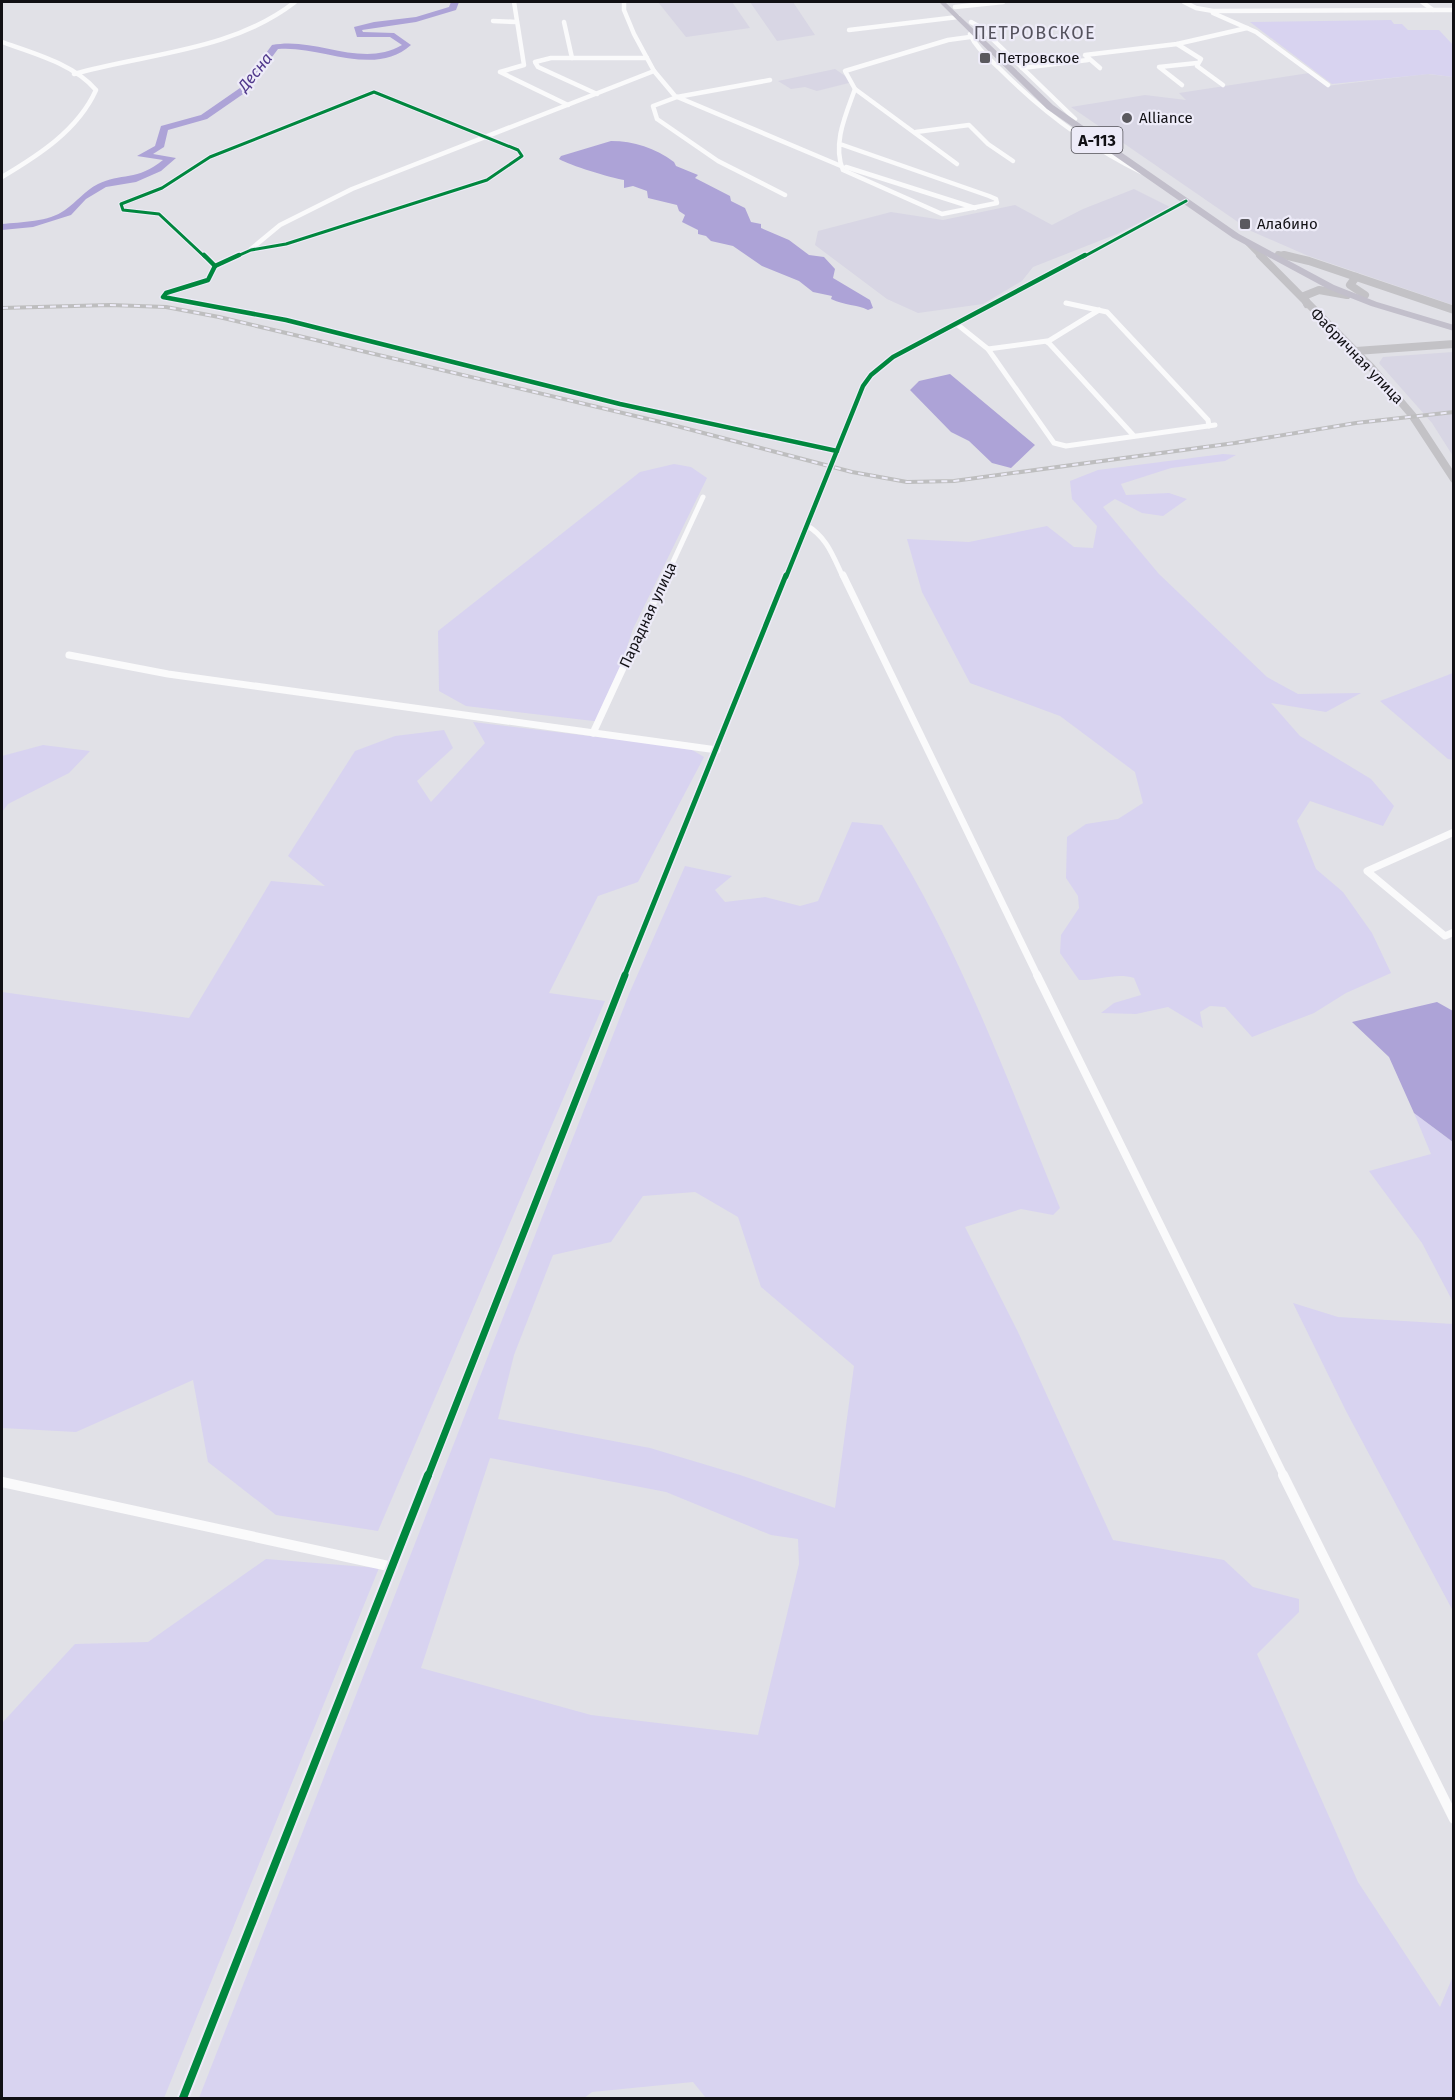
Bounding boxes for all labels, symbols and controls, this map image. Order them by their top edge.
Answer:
district label: ПЕТРОВСКОЕ [974,22,1096,44]
water label: Десна [233,49,276,97]
place label: Петровское [997,49,1080,67]
marker: Петровское [978,51,992,65]
place label: Alliance [1139,109,1193,127]
marker: Alliance [1120,111,1134,125]
road number: А-113 [1072,127,1122,153]
place label: Алабино [1257,215,1318,233]
marker: Алабино [1238,217,1252,231]
street label: Фабричная улица [1307,304,1407,408]
street label: Парадная улица [616,559,680,671]

